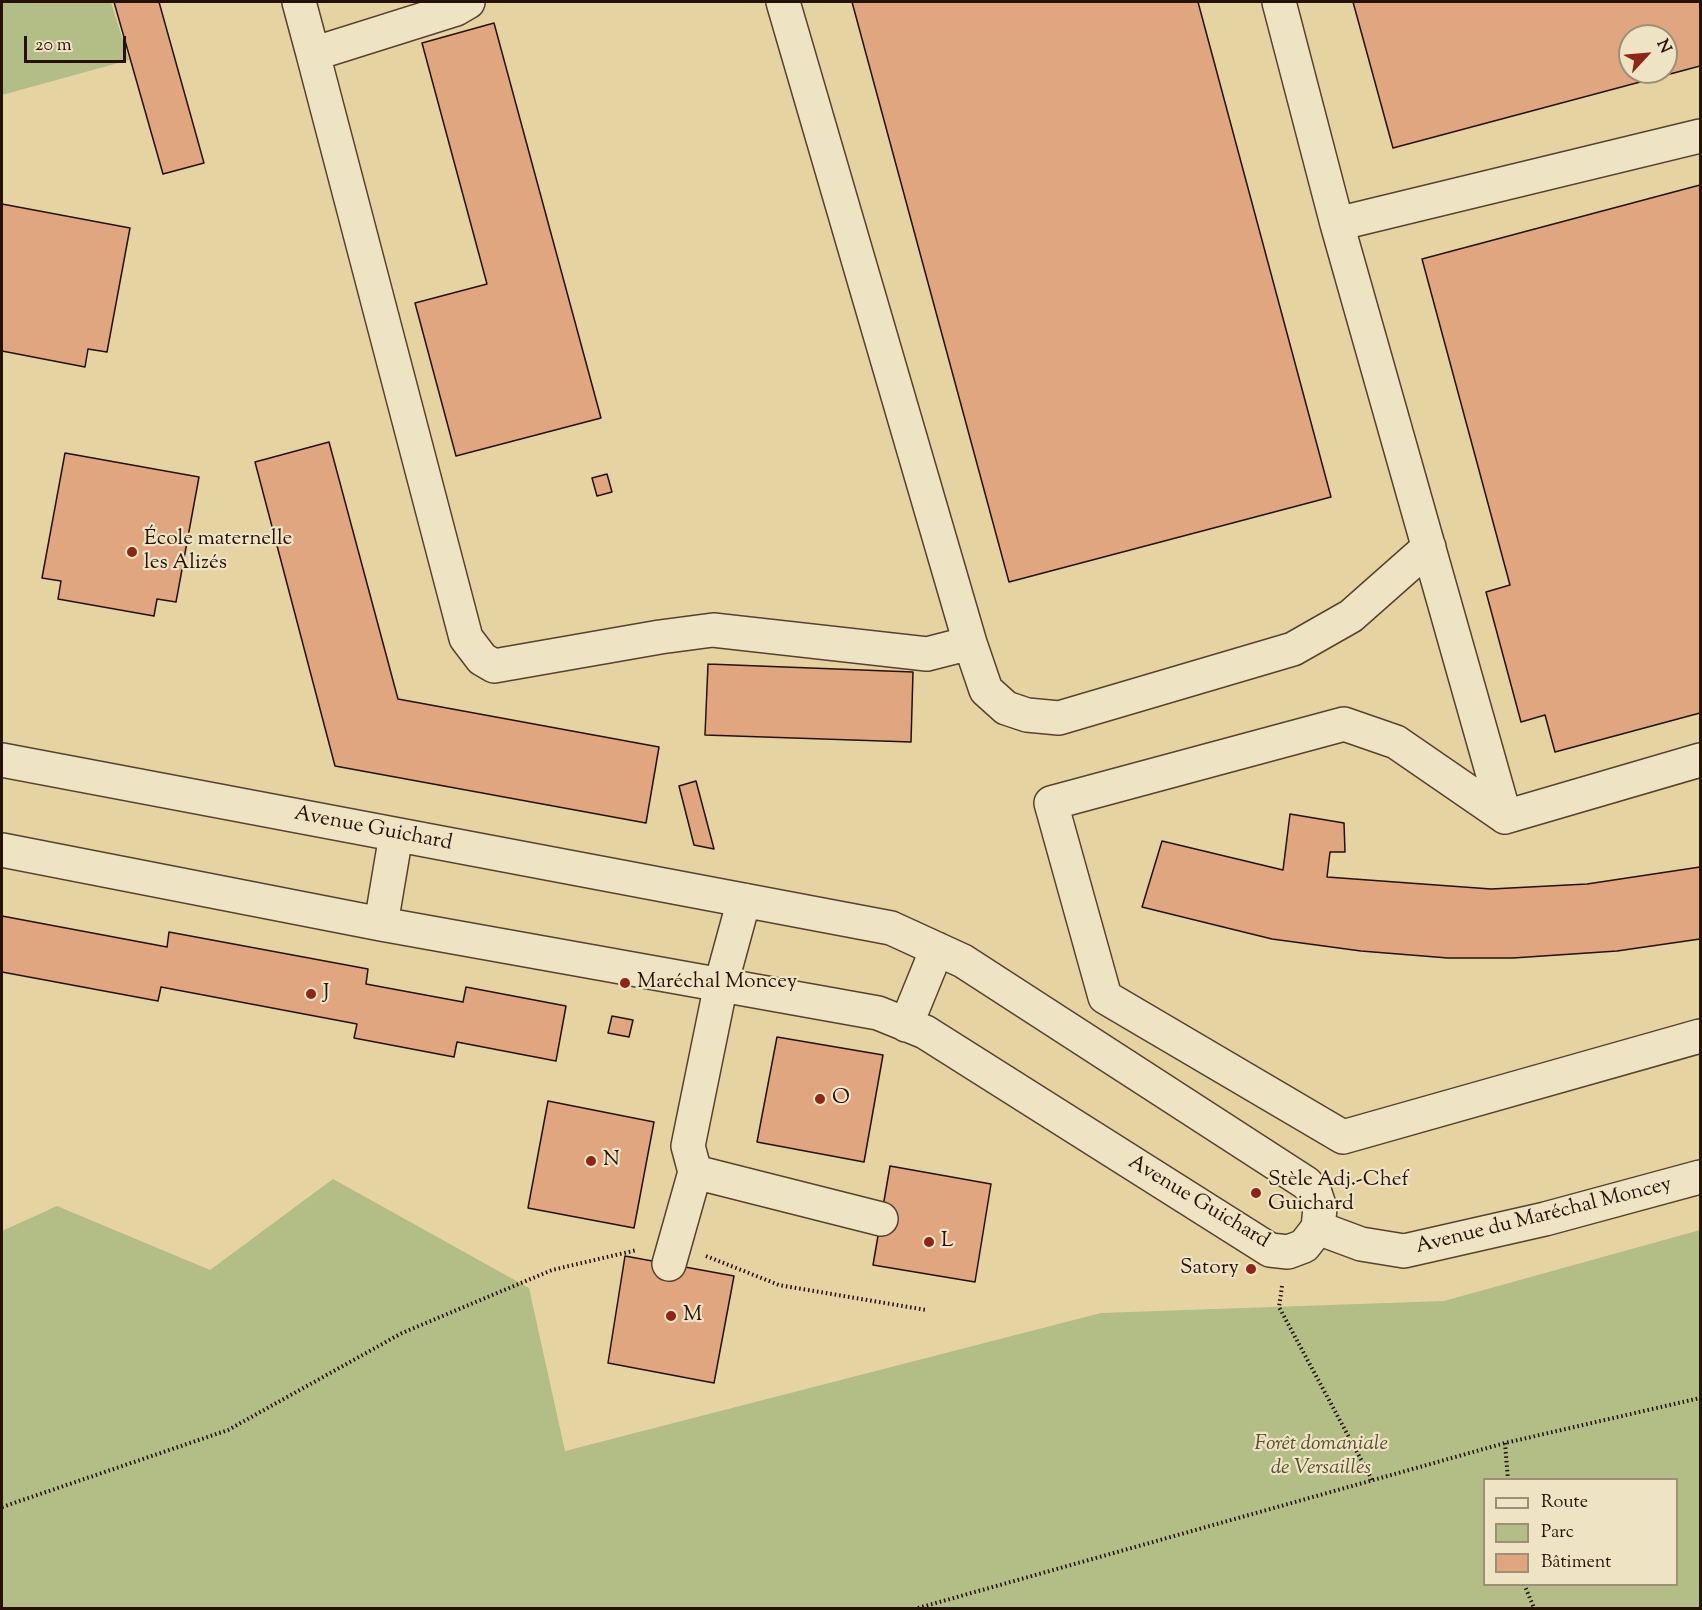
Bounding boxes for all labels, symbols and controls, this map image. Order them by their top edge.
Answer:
scale bar [27,24,129,62]
north arrow [1618,24,1678,84]
text: 20 m [35,33,72,59]
text: N [1650,36,1676,58]
place label: École maternelle les Alizés [144,527,292,577]
marker: École maternelle les Alizés [125,545,139,559]
street label: Avenue Guichard [292,802,454,858]
place label: Maréchal Moncey [637,970,797,996]
marker: Maréchal Moncey [618,976,632,990]
place label: J [323,981,329,1007]
marker: J [304,987,318,1001]
place label: O [832,1086,850,1112]
marker: O [813,1092,827,1106]
place label: N [603,1148,620,1174]
street label: Avenue Guichard [1123,1151,1273,1255]
marker: N [584,1154,598,1168]
place label: Stèle Adj.-Chef Guichard [1268,1168,1409,1218]
street label: Avenue du Maréchal Moncey [1413,1173,1675,1261]
marker: Stèle Adj.-Chef Guichard [1249,1186,1263,1200]
place label: L [941,1229,954,1255]
marker: L [922,1235,936,1249]
place label: Satory [1180,1256,1239,1282]
marker: Satory [1244,1262,1258,1276]
place label: M [683,1303,702,1329]
marker: M [664,1309,678,1323]
park label: Forêt domaniale de Versailles [1254,1432,1388,1482]
legend [1483,1478,1678,1586]
text: Route [1541,1490,1588,1516]
text: Parc [1541,1520,1574,1546]
text: Bâtiment [1541,1550,1611,1576]

